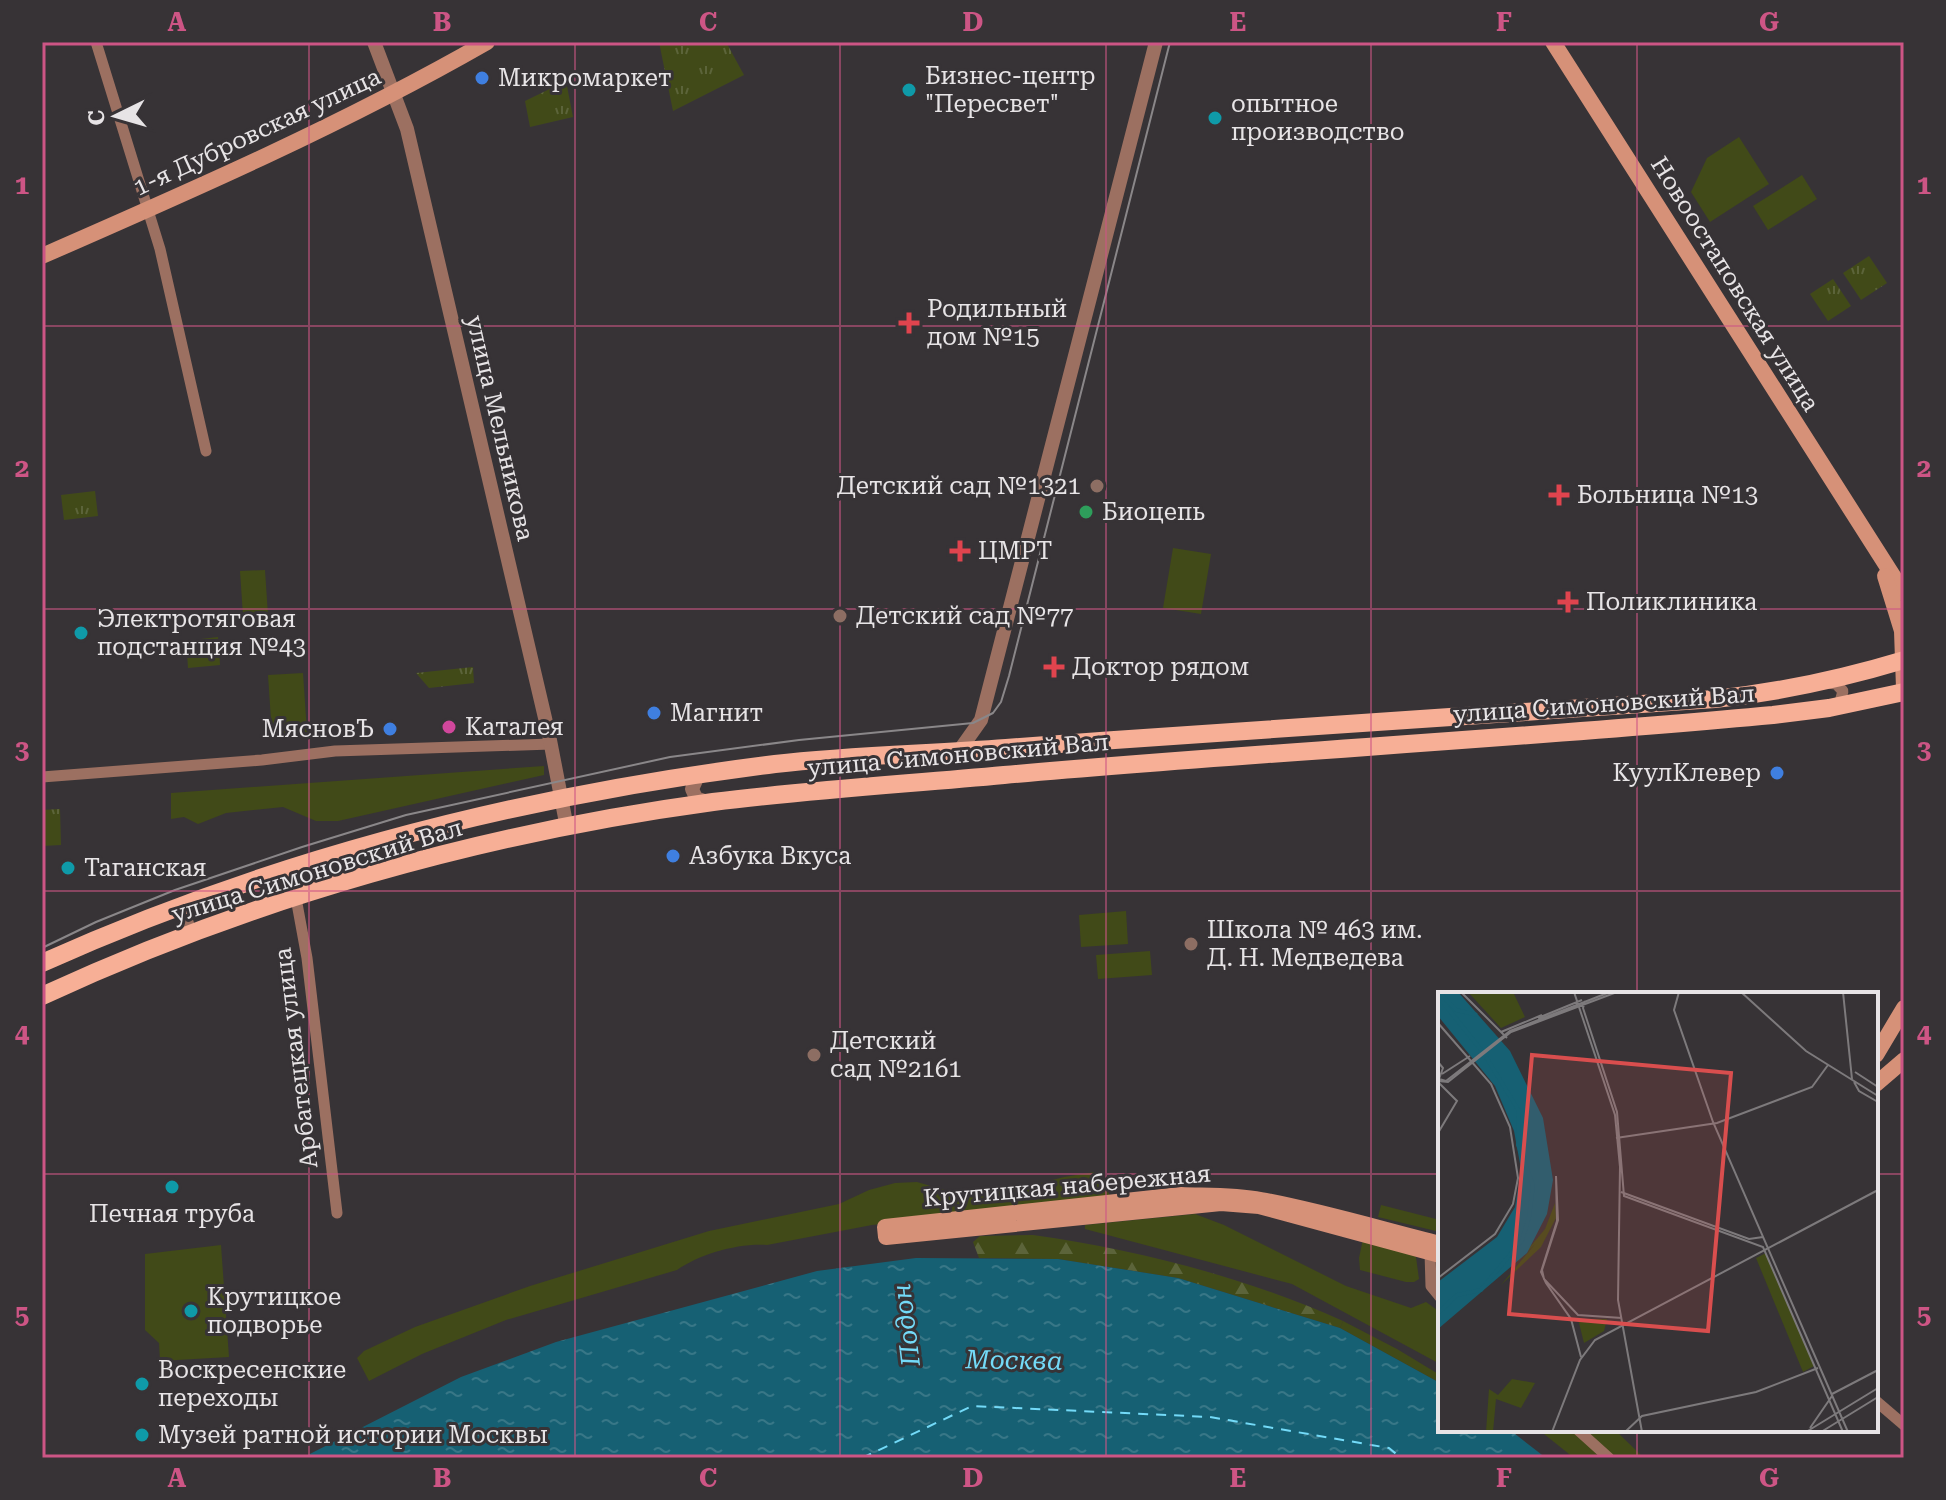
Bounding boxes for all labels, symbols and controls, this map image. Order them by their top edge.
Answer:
text: A [168,7,187,37]
text: B [433,7,451,37]
text: C [699,7,717,37]
text: D [963,7,983,37]
text: E [1230,7,1246,37]
text: F [1496,7,1512,37]
text: G [1759,7,1779,37]
street label: 1-я Дубровская улица [129,62,385,202]
place label: Бизнес-центр "Пересвет" [925,62,1096,118]
place label: Микромаркет [498,64,672,92]
marker: Микромаркет [473,69,491,87]
north arrow [76,76,156,156]
marker: Бизнес-центр "Пересвет" [900,81,918,99]
place label: опытное производство [1231,90,1404,146]
text: С [83,109,110,126]
marker: опытное производство [1206,109,1224,127]
street label: Новоостаповская улица [1645,152,1825,416]
text: 1 [15,170,29,200]
text: 1 [1917,170,1931,200]
place label: Родильный дом №15 [927,295,1067,351]
marker: Родильный дом №15 [898,312,920,334]
street label: улица Мельникова [460,313,540,543]
text: 2 [15,453,29,483]
text: 2 [1917,453,1931,483]
place label: Детский сад №1321 [837,472,1081,500]
marker: Детский сад №1321 [1088,477,1106,495]
place label: Больница №13 [1577,481,1758,509]
marker: Больница №13 [1548,484,1570,506]
place label: Биоцепь [1102,498,1205,526]
marker: Биоцепь [1077,503,1095,521]
place label: ЦМРТ [978,537,1052,565]
marker: ЦМРТ [949,540,971,562]
place label: Поликлиника [1586,588,1757,616]
marker: Поликлиника [1557,591,1579,613]
place label: Детский сад №77 [856,602,1073,630]
place label: Электротяговая подстанция №43 [97,605,306,661]
marker: Детский сад №77 [831,607,849,625]
marker: Электротяговая подстанция №43 [72,624,90,642]
place label: Доктор рядом [1072,653,1249,681]
marker: Доктор рядом [1043,656,1065,678]
street label: улица Симоновский Вал [1452,679,1756,729]
place label: Магнит [670,699,763,727]
marker: Магнит [645,704,663,722]
place label: Каталея [465,713,564,741]
place label: МясновЪ [262,715,374,743]
marker: Каталея [440,718,458,736]
marker: МясновЪ [381,720,399,738]
street label: улица Симоновский Вал [806,728,1110,782]
text: 3 [15,735,29,765]
text: 3 [1917,735,1931,765]
place label: КуулКлевер [1613,759,1761,787]
marker: КуулКлевер [1768,764,1786,782]
street label: улица Симоновский Вал [168,813,466,929]
place label: Азбука Вкуса [689,842,851,870]
marker: Азбука Вкуса [664,847,682,865]
place label: Таганская [84,854,206,882]
marker: Таганская [59,859,77,877]
place label: Школа № 463 им. Д. Н. Медведева [1207,916,1422,972]
marker: Школа № 463 им. Д. Н. Медведева [1182,935,1200,953]
street label: Арбатецкая улица [269,946,323,1170]
inset map [1438,992,1878,1432]
text: 4 [15,1018,30,1048]
text: 4 [1917,1018,1932,1048]
place label: Детский сад №2161 [830,1027,962,1083]
marker: Детский сад №2161 [805,1046,823,1064]
street label: Крутицкая набережная [922,1159,1212,1213]
marker: Печная труба [163,1178,181,1196]
place label: Печная труба [89,1200,255,1228]
water label: Подон [886,1282,926,1369]
place label: Крутицкое подворье [207,1283,341,1339]
text: 5 [15,1300,29,1330]
text: 5 [1917,1300,1931,1330]
marker: Крутицкое подворье [182,1302,200,1320]
water label: Москва [964,1344,1063,1376]
place label: Воскресенские переходы [158,1356,346,1412]
marker: Воскресенские переходы [133,1375,151,1393]
place label: Музей ратной истории Москвы [158,1421,548,1449]
marker: Музей ратной истории Москвы [133,1426,151,1444]
text: A [168,1463,187,1493]
text: B [433,1463,451,1493]
text: C [699,1463,717,1493]
text: D [963,1463,983,1493]
text: E [1230,1463,1246,1493]
text: F [1496,1463,1512,1493]
text: G [1759,1463,1779,1493]

